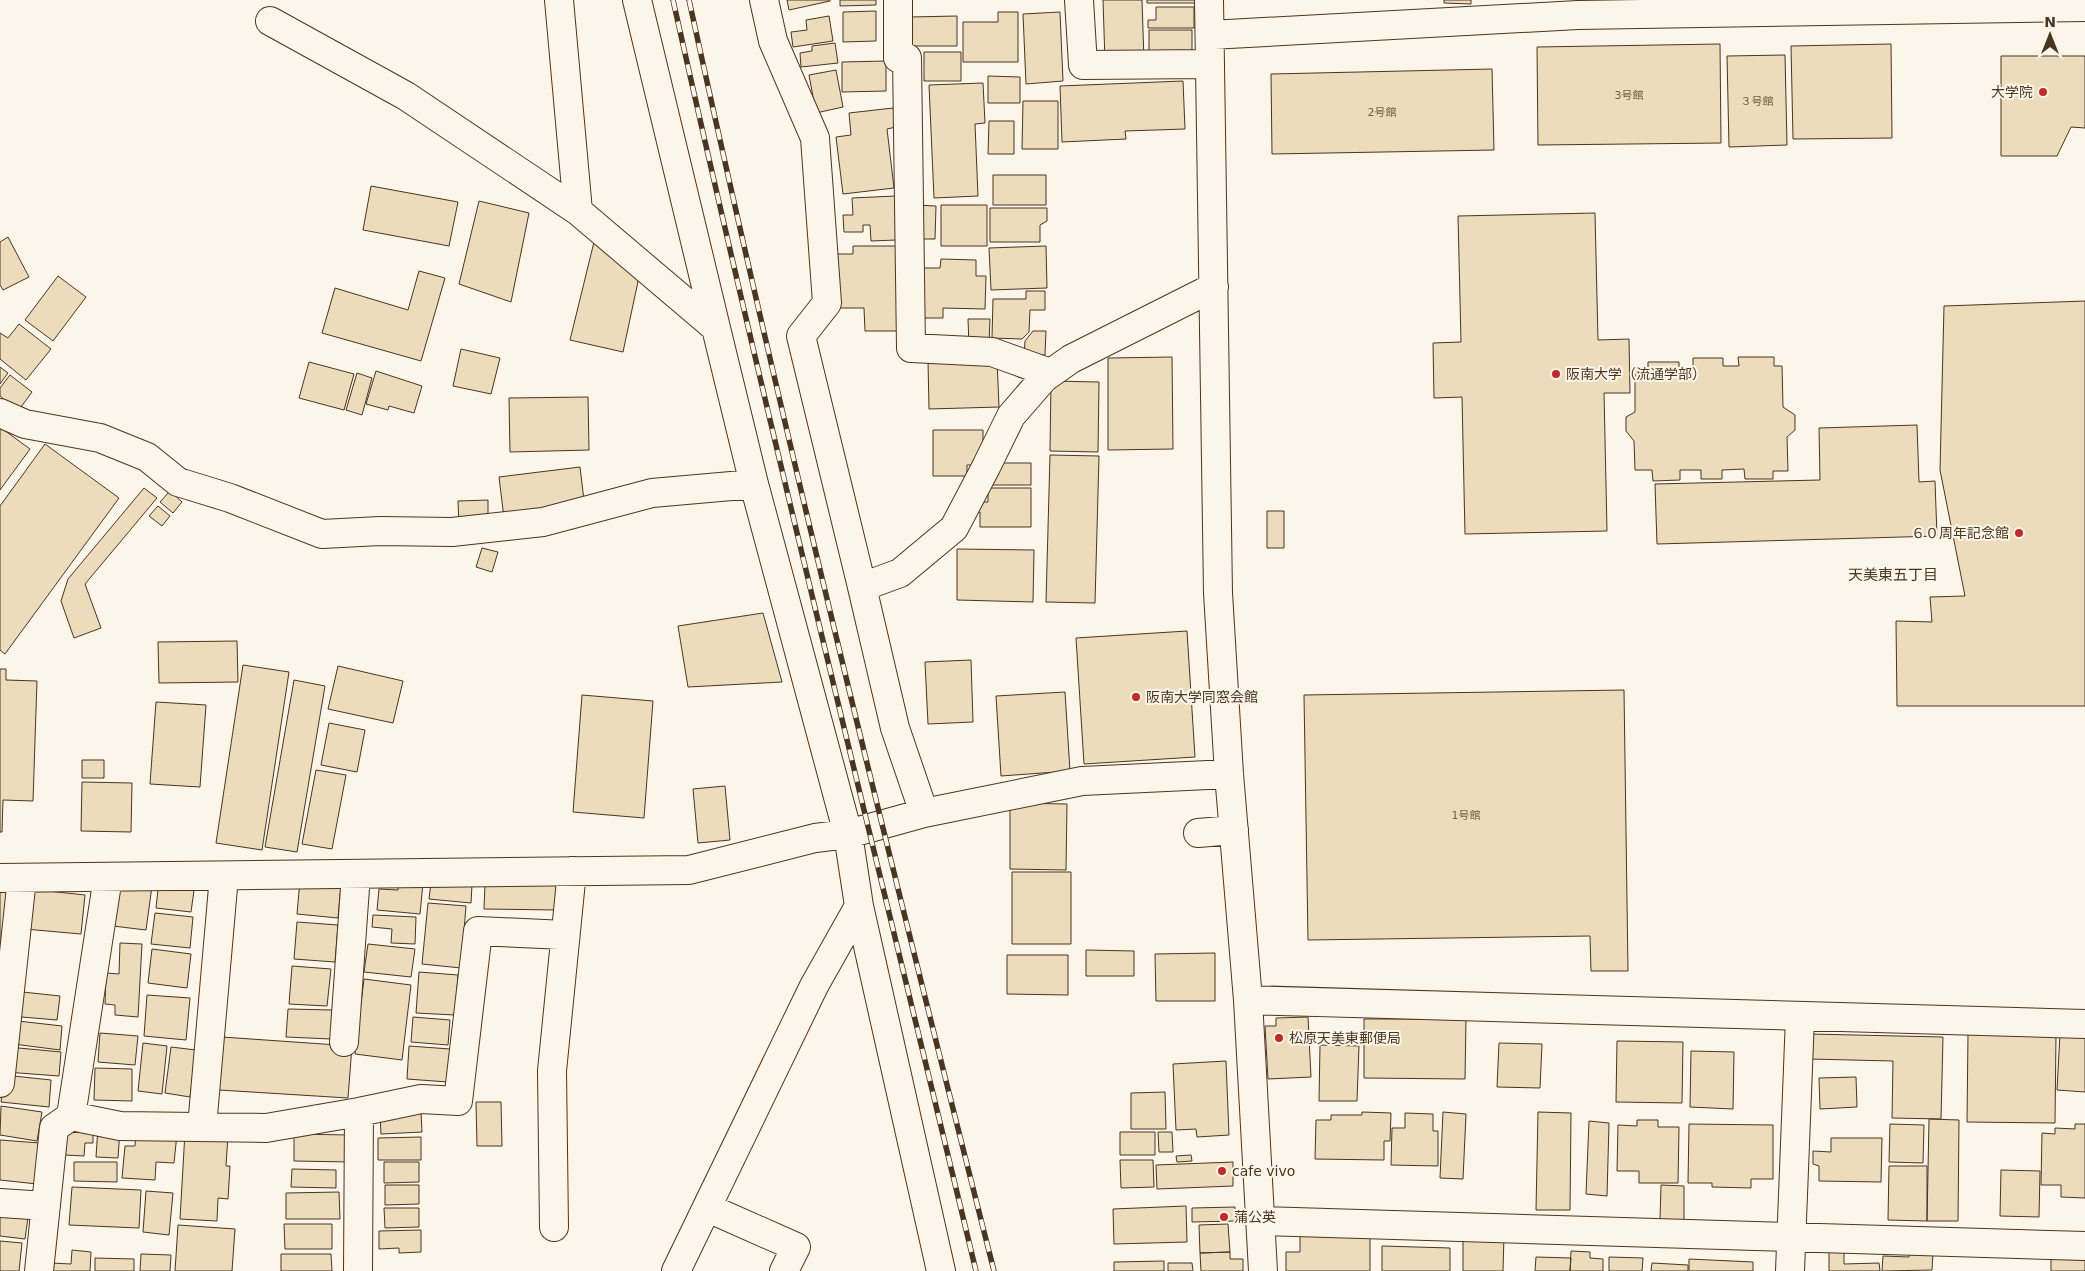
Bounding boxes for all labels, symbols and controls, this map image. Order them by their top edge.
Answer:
north arrow [2025,10,2075,60]
text: N [2044,14,2056,30]
place label: 大学院 [1991,84,2033,100]
marker: 大学院 [2037,86,2049,98]
house number: 3号館 [1615,89,1644,102]
house number: ３号館 [1741,95,1774,108]
house number: 2号館 [1368,106,1397,119]
place label: 阪南大学（流通学部） [1566,366,1706,382]
marker: 阪南大学（流通学部） [1550,368,1562,380]
place label: ６０周年記念館 [1911,525,2009,541]
marker: ６０周年記念館 [2013,527,2025,539]
district label: 天美東五丁目 [1848,566,1938,584]
place label: 阪南大学同窓会館 [1146,689,1258,705]
marker: 阪南大学同窓会館 [1130,691,1142,703]
house number: 1号館 [1452,809,1481,822]
place label: 松原天美東郵便局 [1289,1030,1401,1046]
marker: 松原天美東郵便局 [1273,1032,1285,1044]
place label: cafe vivo [1232,1163,1295,1179]
marker: cafe vivo [1216,1165,1228,1177]
place label: 蒲公英 [1234,1209,1276,1225]
marker: 蒲公英 [1218,1211,1230,1223]

